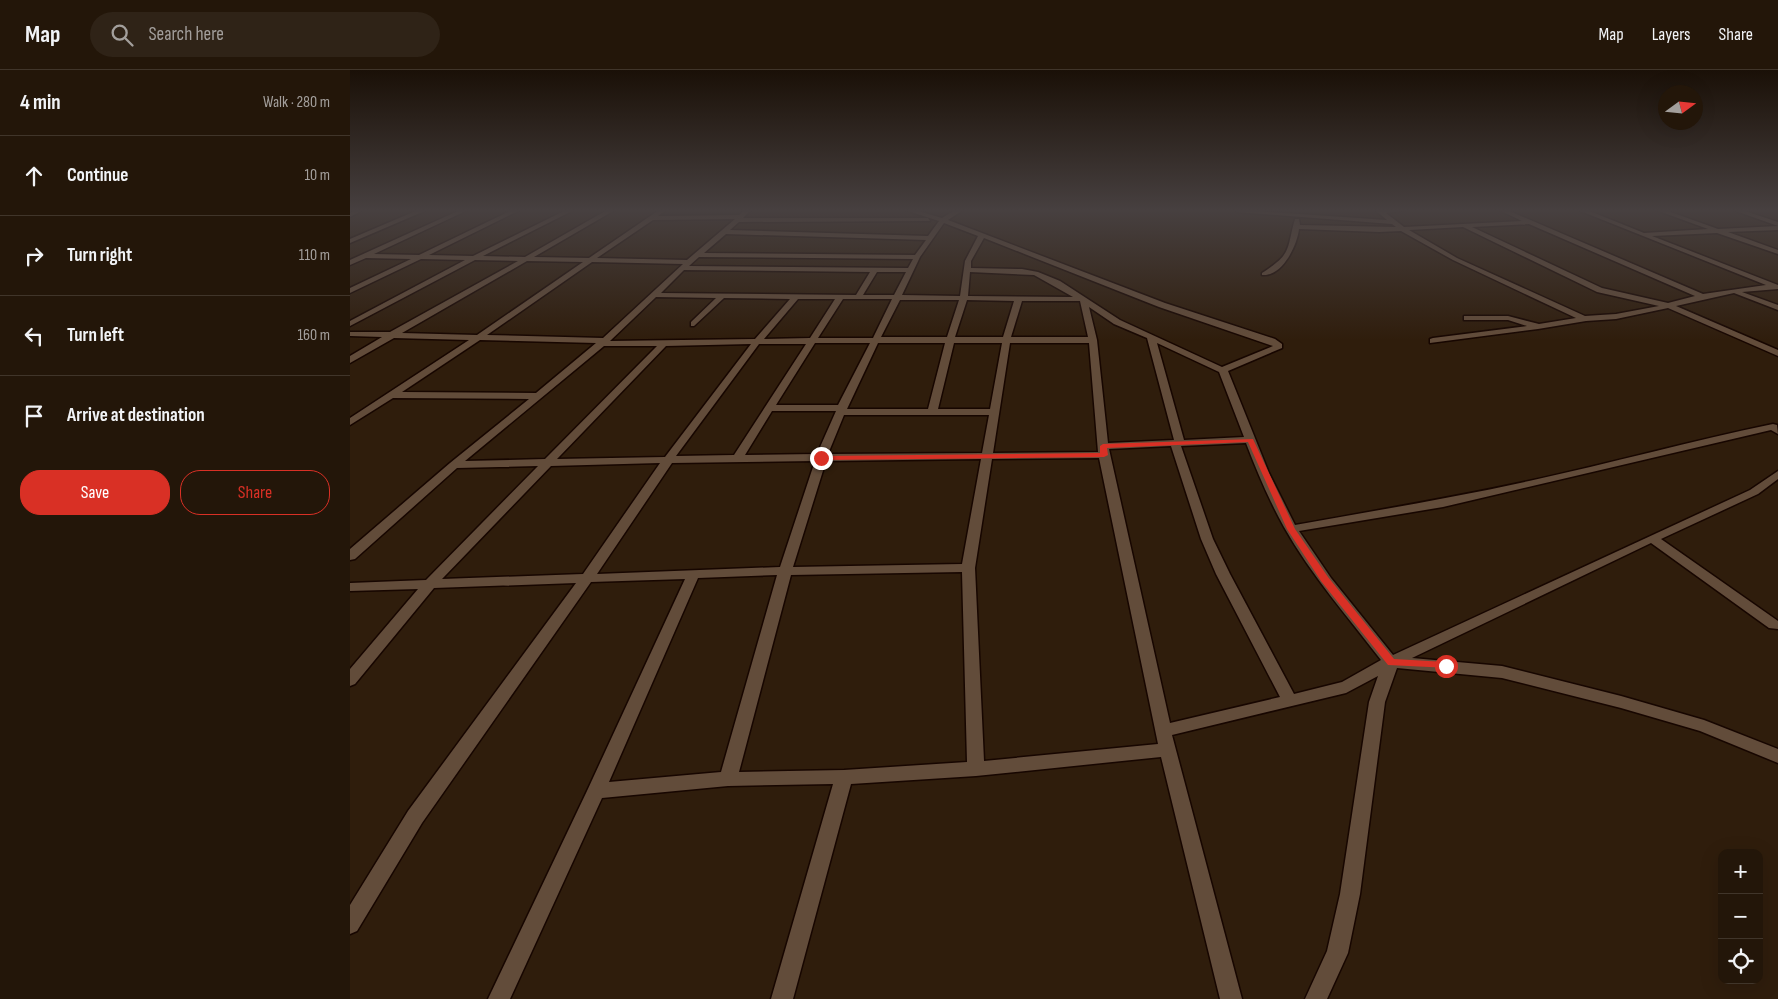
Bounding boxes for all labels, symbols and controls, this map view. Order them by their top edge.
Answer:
search box [90,12,440,57]
text: Map [25,20,60,49]
icon: search [108,21,136,49]
text: Search here [148,23,224,46]
text: Map [1599,24,1624,45]
text: Layers [1652,24,1691,45]
text: Share [1719,24,1753,45]
north arrow [1658,85,1703,130]
text: 4 min [20,90,61,115]
text: Walk · 280 m [263,93,330,112]
icon: ahead [20,162,48,190]
text: Continue [67,164,128,187]
text: 10 m [304,166,330,185]
icon: right [20,242,48,270]
text: Turn right [67,244,132,267]
text: 110 m [299,246,330,265]
icon: left [20,322,48,350]
text: Turn left [67,324,124,347]
text: 160 m [297,326,330,345]
icon: arrive [20,402,48,430]
text: Arrive at destination [67,404,205,427]
route end [810,447,833,470]
button: Save [20,470,170,515]
button: Share [180,470,330,515]
route start [1435,655,1458,678]
map controls [1718,849,1763,984]
button: + [1718,849,1763,894]
button: − [1718,894,1763,939]
button: locate [1718,939,1763,984]

